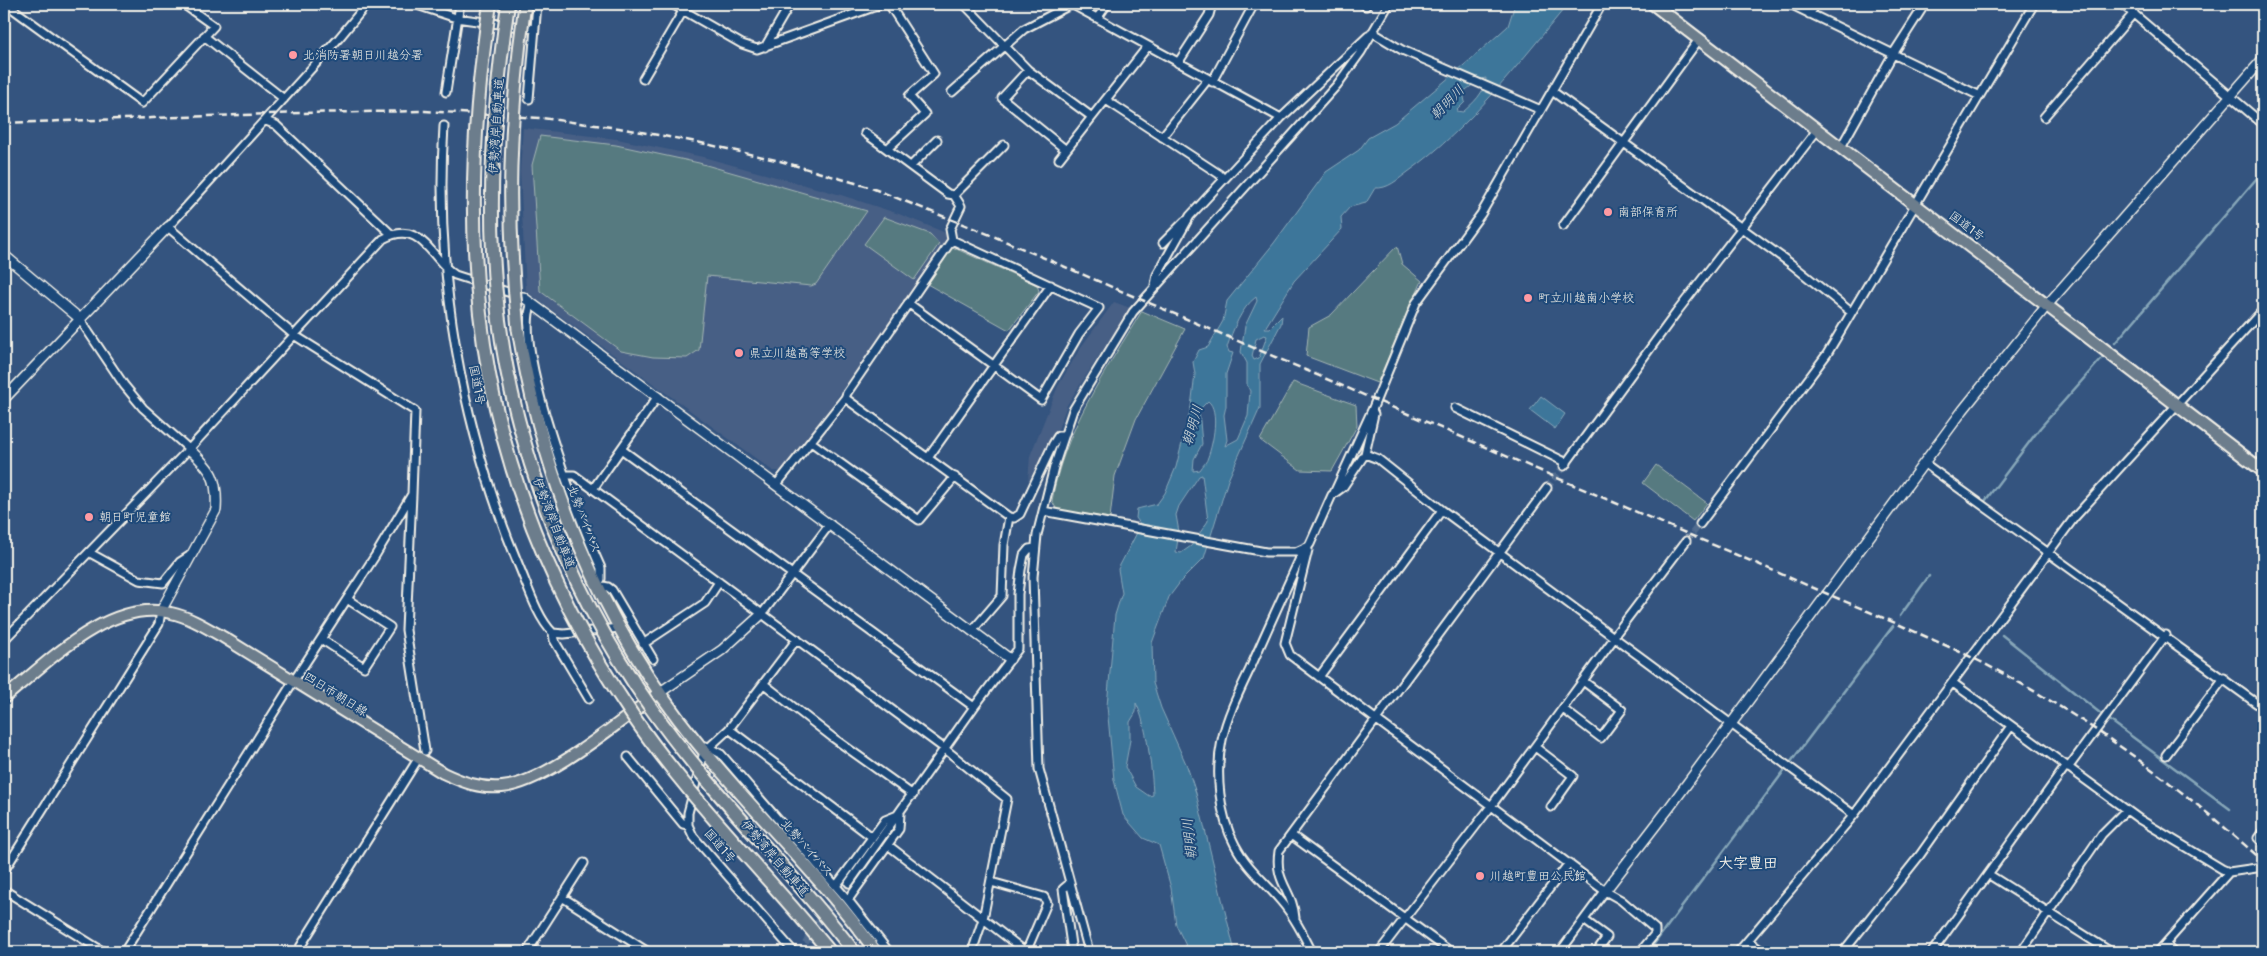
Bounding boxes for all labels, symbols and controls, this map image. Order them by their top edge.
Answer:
place label: 北消防署朝日川越分署 [303,48,423,63]
marker: 北消防署朝日川越分署 [287,49,299,61]
street label: 伊勢湾岸自動車道 [486,78,507,174]
water label: 朝明川 [1427,81,1468,123]
place label: 南部保育所 [1618,205,1678,220]
marker: 南部保育所 [1602,206,1614,218]
street label: 国道1号 [1946,208,1987,245]
place label: 町立川越南小学校 [1538,291,1634,306]
marker: 町立川越南小学校 [1522,292,1534,304]
place label: 県立川越高等学校 [749,346,845,361]
marker: 県立川越高等学校 [733,347,745,359]
street label: 国道1号 [465,364,488,407]
water label: 朝明川 [1179,403,1206,448]
street label: 伊勢湾岸自動車道 [529,476,578,571]
street label: 北勢バイパス [564,483,603,555]
place label: 朝日町児童館 [99,510,171,525]
marker: 朝日町児童館 [83,511,95,523]
street label: 四日市朝日線 [301,669,370,720]
street label: 北勢バイパス [777,816,836,880]
street label: 伊勢湾岸自動車道 [737,817,812,899]
water label: 朝明川 [1179,817,1200,861]
street label: 国道1号 [701,826,739,867]
district label: 大字豊田 [1718,854,1778,873]
place label: 川越町豊田公民館 [1490,869,1586,884]
marker: 川越町豊田公民館 [1474,870,1486,882]

